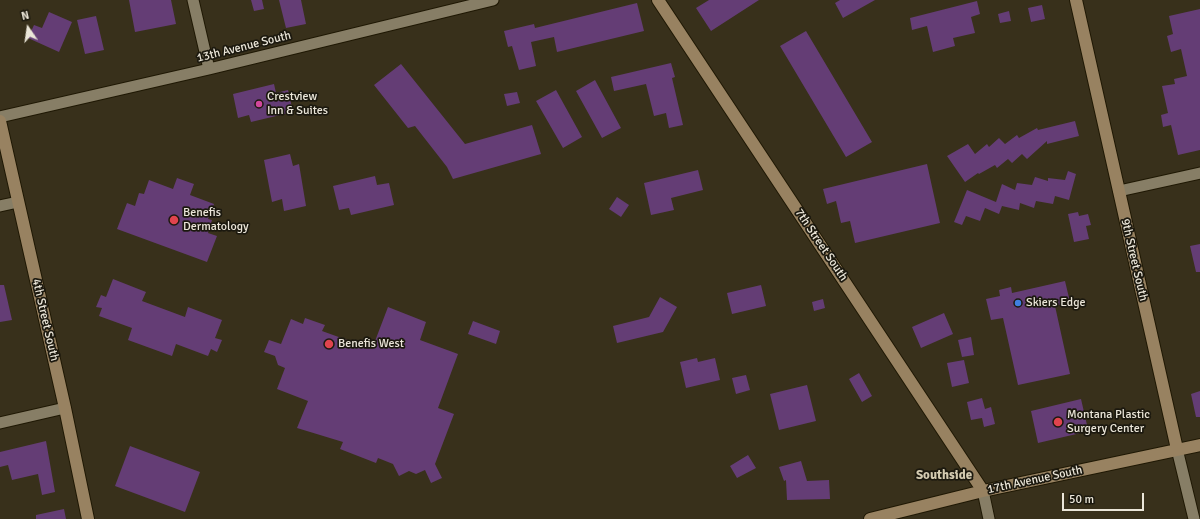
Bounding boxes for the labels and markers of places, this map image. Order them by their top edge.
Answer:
place label: Crestview Inn & Suites [267,90,328,118]
marker: Crestview Inn & Suites [254,99,264,109]
place label: Benefis Dermatology [183,206,249,234]
marker: Benefis Dermatology [168,214,180,226]
place label: Skiers Edge [1026,296,1086,310]
marker: Skiers Edge [1013,298,1023,308]
place label: Benefis West [338,337,404,351]
marker: Benefis West [323,338,335,350]
place label: Montana Plastic Surgery Center [1067,408,1150,436]
marker: Montana Plastic Surgery Center [1052,416,1064,428]

